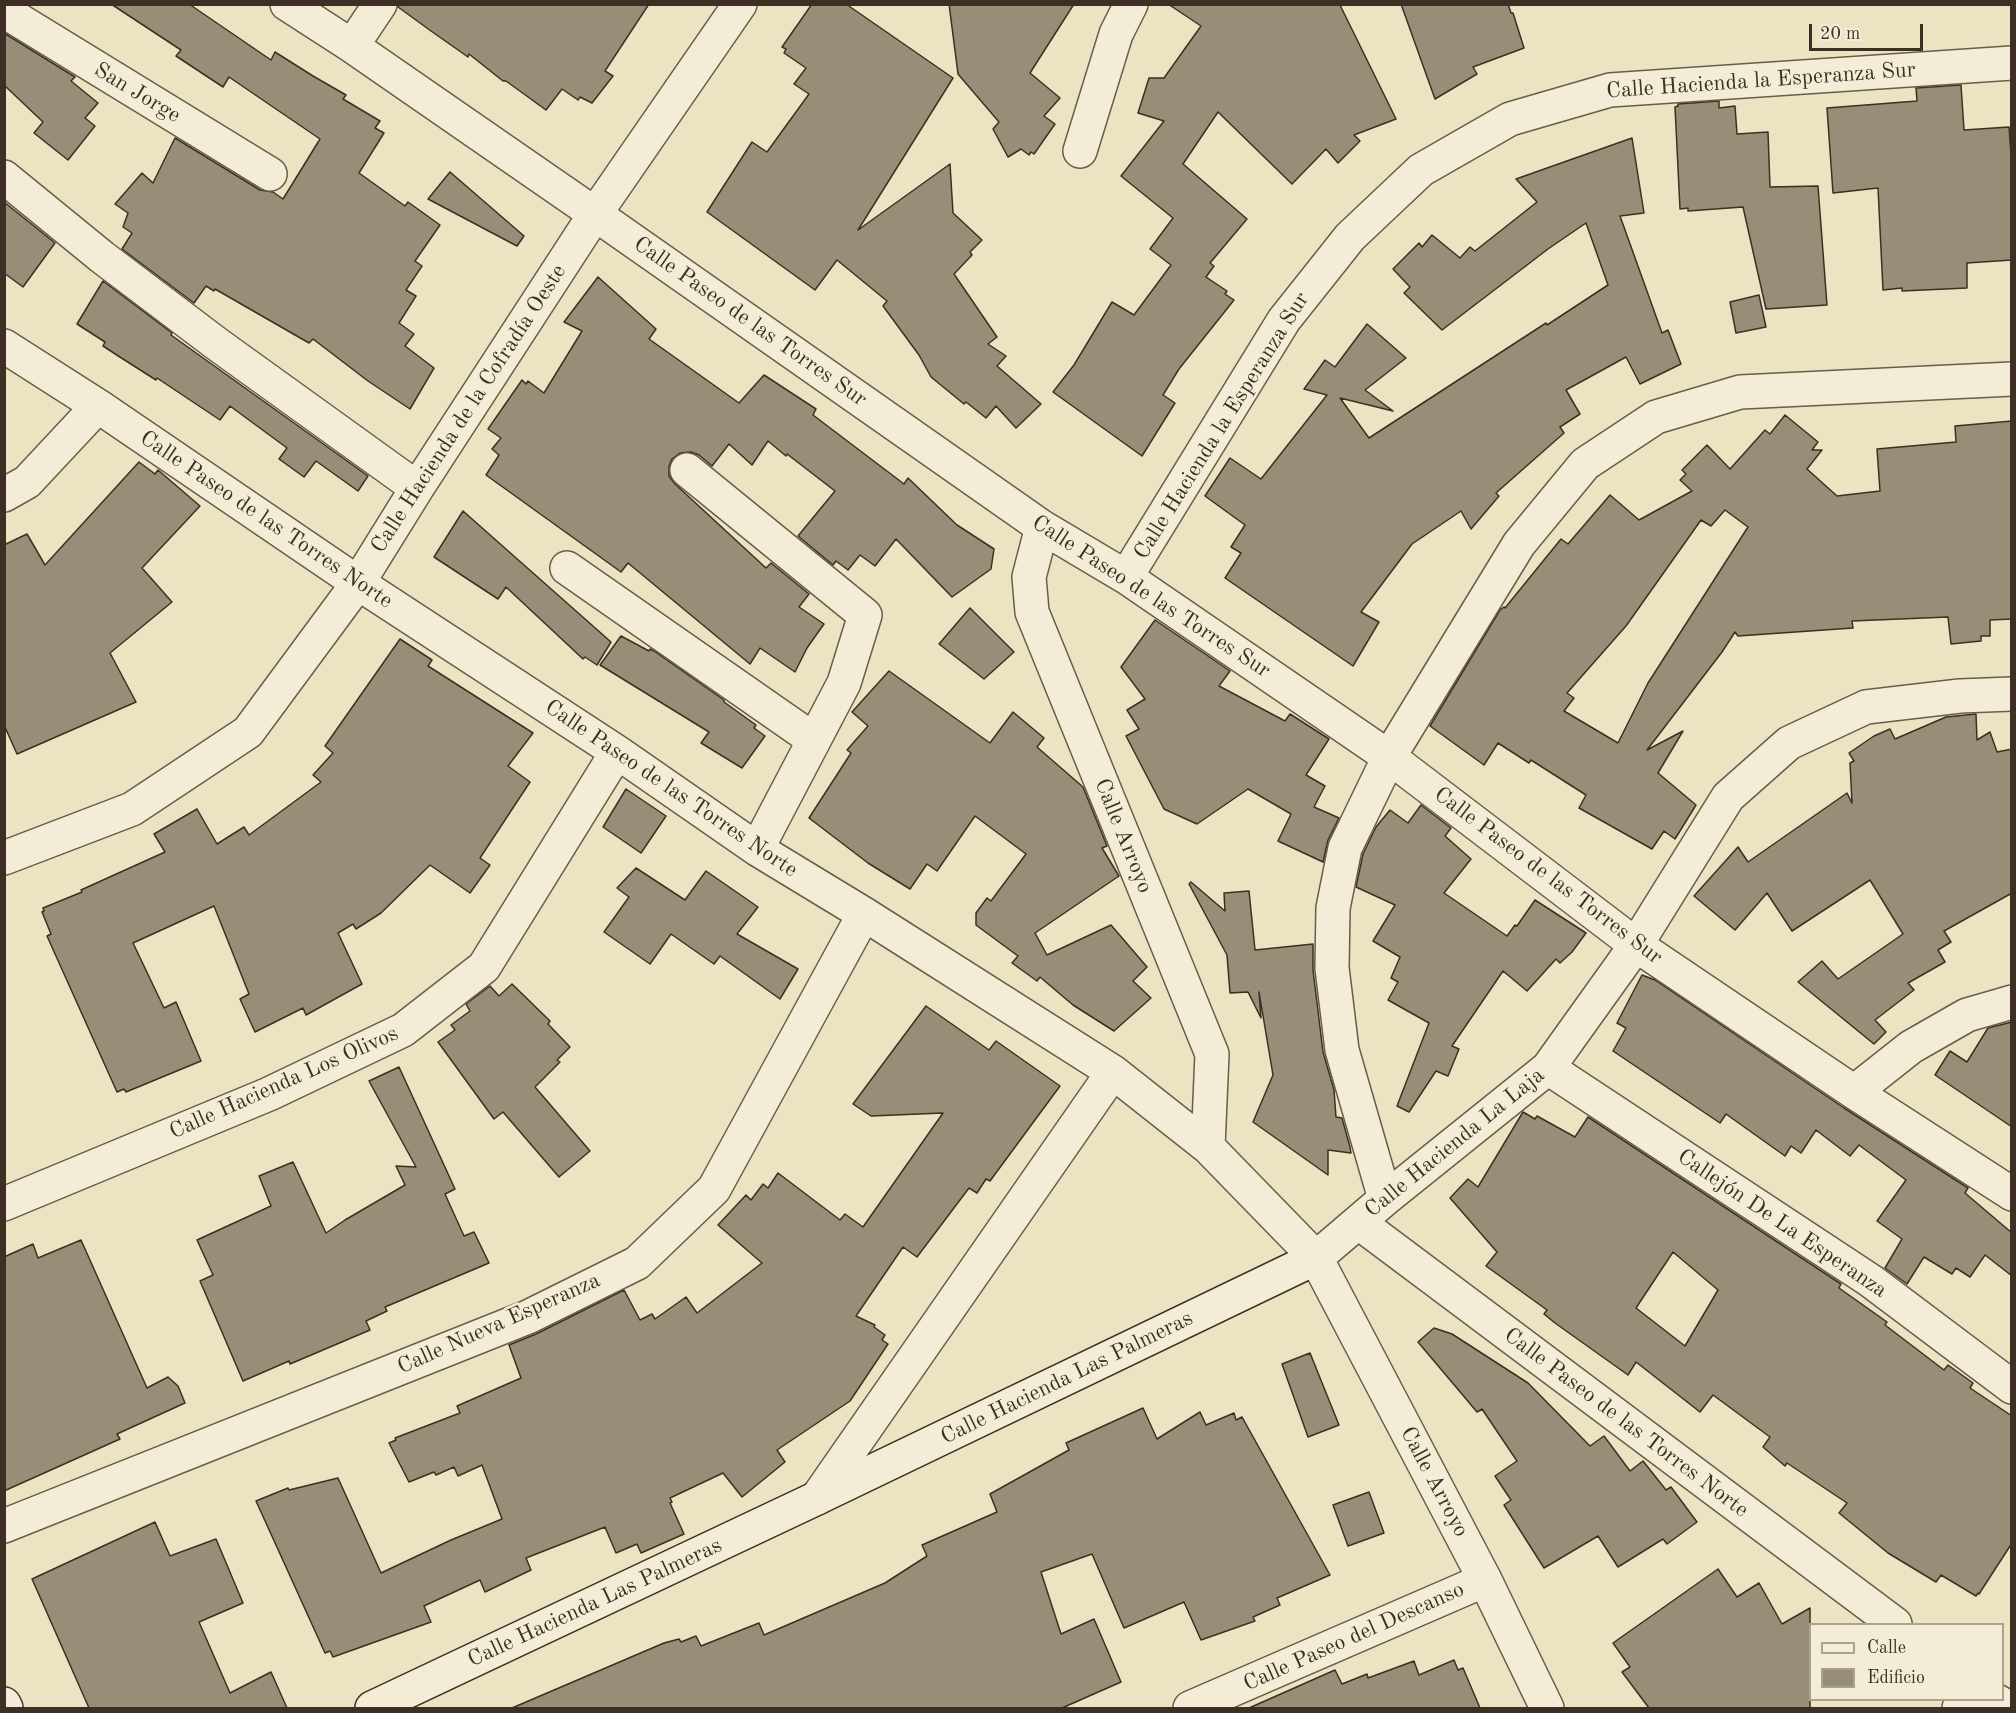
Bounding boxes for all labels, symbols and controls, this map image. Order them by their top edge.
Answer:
scale bar [1812,12,1926,50]
text: 20 m [1820,25,1860,43]
street label: San Jorge [89,57,185,129]
street label: Calle Hacienda la Esperanza Sur [1605,57,1917,105]
street label: Calle Paseo de las Torres Sur [628,231,872,413]
street label: Calle Hacienda de la Cofradía Oeste [366,260,572,558]
street label: Calle Hacienda la Esperanza Sur [1129,288,1315,564]
street label: Calle Paseo de las Torres Norte [135,425,397,615]
street label: Calle Paseo de las Torres Sur [1027,510,1275,684]
street label: Calle Paseo de las Torres Norte [540,694,802,884]
street label: Calle Arroyo [1088,775,1158,897]
street label: Calle Paseo de las Torres Sur [1429,781,1667,971]
street label: Calle Hacienda Los Olivos [165,1021,403,1145]
street label: Calle Hacienda La Laja [1360,1062,1550,1224]
street label: Callejón De La Esperanza [1672,1144,1892,1304]
street label: Calle Nueva Esperanza [394,1267,604,1381]
street label: Calle Hacienda Las Palmeras [937,1305,1197,1451]
street label: Calle Paseo de las Torres Norte [1499,1322,1753,1524]
street label: Calle Arroyo [1394,1422,1474,1542]
street label: Calle Hacienda Las Palmeras [464,1532,726,1674]
street label: Calle Paseo del Descanso [1240,1576,1468,1698]
legend [1809,1623,2004,1701]
text: Calle [1867,1639,1906,1657]
text: Edificio [1867,1669,1925,1687]

